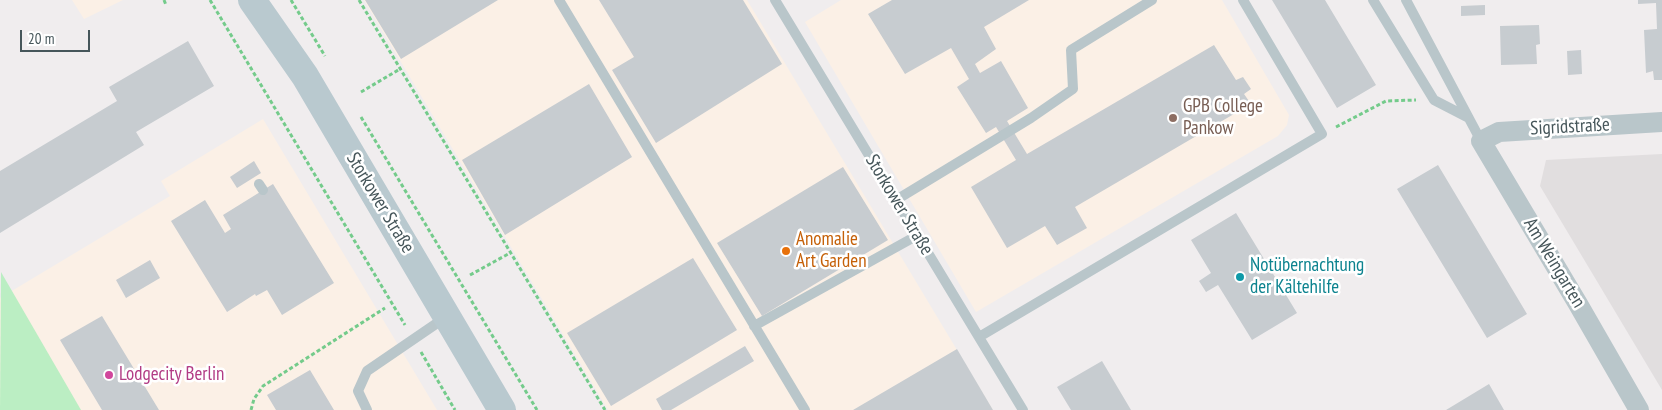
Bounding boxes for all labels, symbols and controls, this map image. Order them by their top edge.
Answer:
scale bar [22,20,92,52]
text: 20 m [28,29,54,48]
place label: GPB College Pankow [1183,96,1263,140]
marker: GPB College Pankow [1167,112,1179,124]
street label: Sigridstraße [1530,114,1610,140]
street label: Storkower Straße [341,149,419,257]
street label: Storkower Straße [860,151,938,259]
street label: Am Weingarten [1518,214,1590,312]
place label: Anomalie Art Garden [796,229,866,273]
marker: Anomalie Art Garden [780,245,792,257]
place label: Notübernachtung der Kältehilfe [1250,255,1364,299]
marker: Notübernachtung der Kältehilfe [1234,271,1246,283]
place label: Lodgecity Berlin [119,364,224,386]
marker: Lodgecity Berlin [103,369,115,381]

